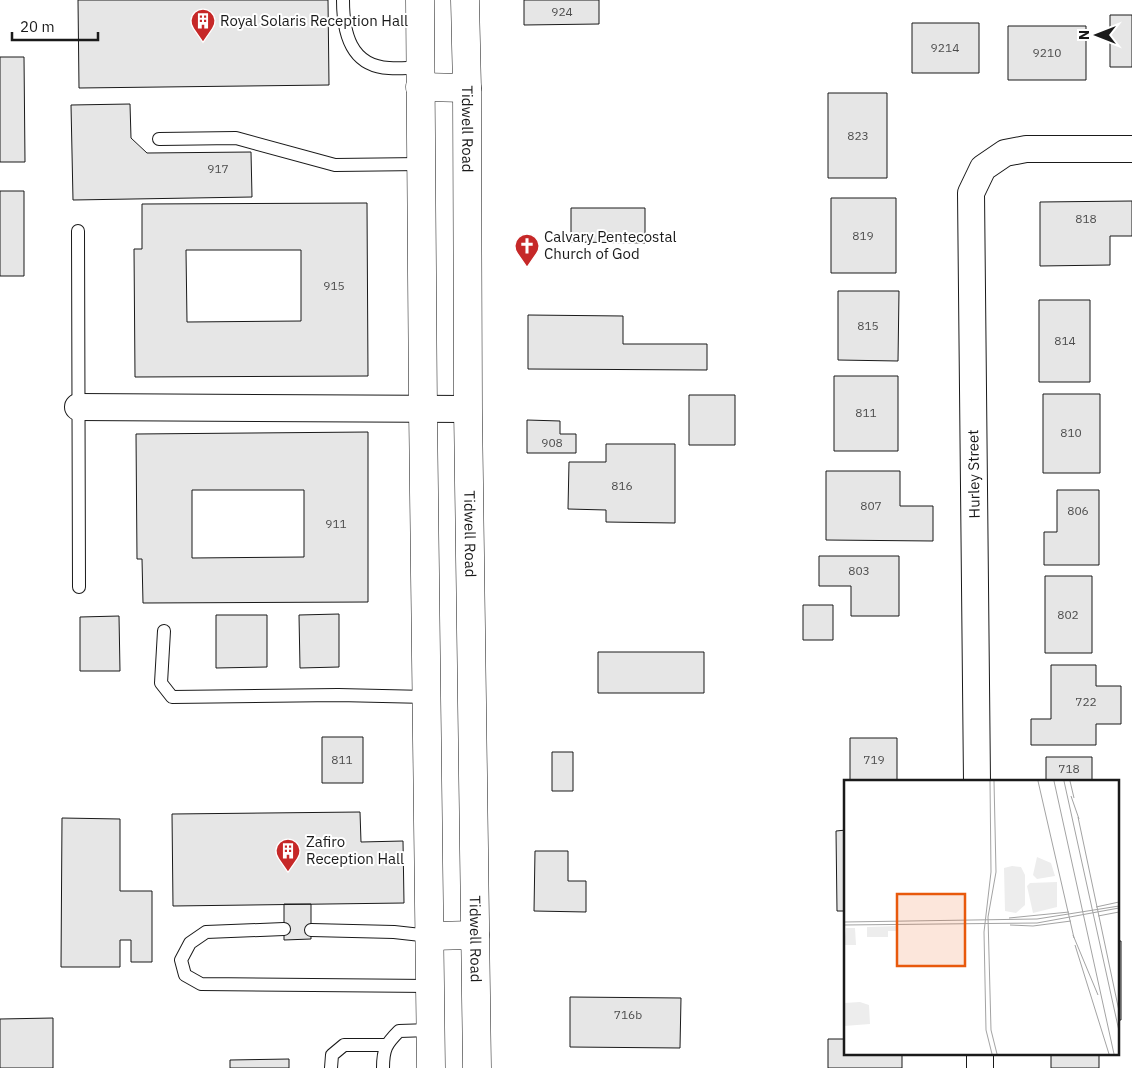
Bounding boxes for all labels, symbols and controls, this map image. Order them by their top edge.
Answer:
house number: 924 [551,4,573,19]
building icon: Royal Solaris Reception Hall [190,8,216,42]
scale bar [12,10,99,42]
north arrow [1072,10,1122,60]
place label: Royal Solaris Reception Hall [220,11,408,30]
text: 20 m [20,17,55,36]
text: N [1075,30,1093,40]
house number: 9214 [931,40,959,55]
house number: 9210 [1033,45,1061,60]
street label: Tidwell Road [458,85,477,172]
house number: 823 [847,128,869,143]
house number: 917 [207,161,229,176]
house number: 818 [1075,211,1097,226]
place label: Calvary Pentecostal Church of God [544,227,677,263]
house number: 819 [852,228,874,243]
church icon: Calvary Pentecostal Church of God [514,233,540,267]
house number: 915 [323,278,345,293]
house number: 815 [857,318,879,333]
house number: 814 [1054,333,1076,348]
house number: 811 [855,405,877,420]
house number: 810 [1060,425,1082,440]
street label: Hurley Street [963,429,984,519]
house number: 908 [541,435,563,450]
house number: 816 [611,478,633,493]
street label: Tidwell Road [460,490,480,578]
house number: 807 [860,498,882,513]
house number: 806 [1067,503,1089,518]
house number: 911 [325,516,347,531]
house number: 803 [848,563,870,578]
house number: 802 [1057,607,1079,622]
house number: 722 [1075,694,1097,709]
house number: 811 [331,752,353,767]
house number: 719 [863,752,885,767]
house number: 718 [1058,761,1080,776]
inset map [844,780,1120,1056]
place label: Zafiro Reception Hall [306,832,404,868]
building icon: Zafiro Reception Hall [275,838,301,872]
street label: Tidwell Road [466,895,486,983]
house number: 716b [614,1007,642,1022]

